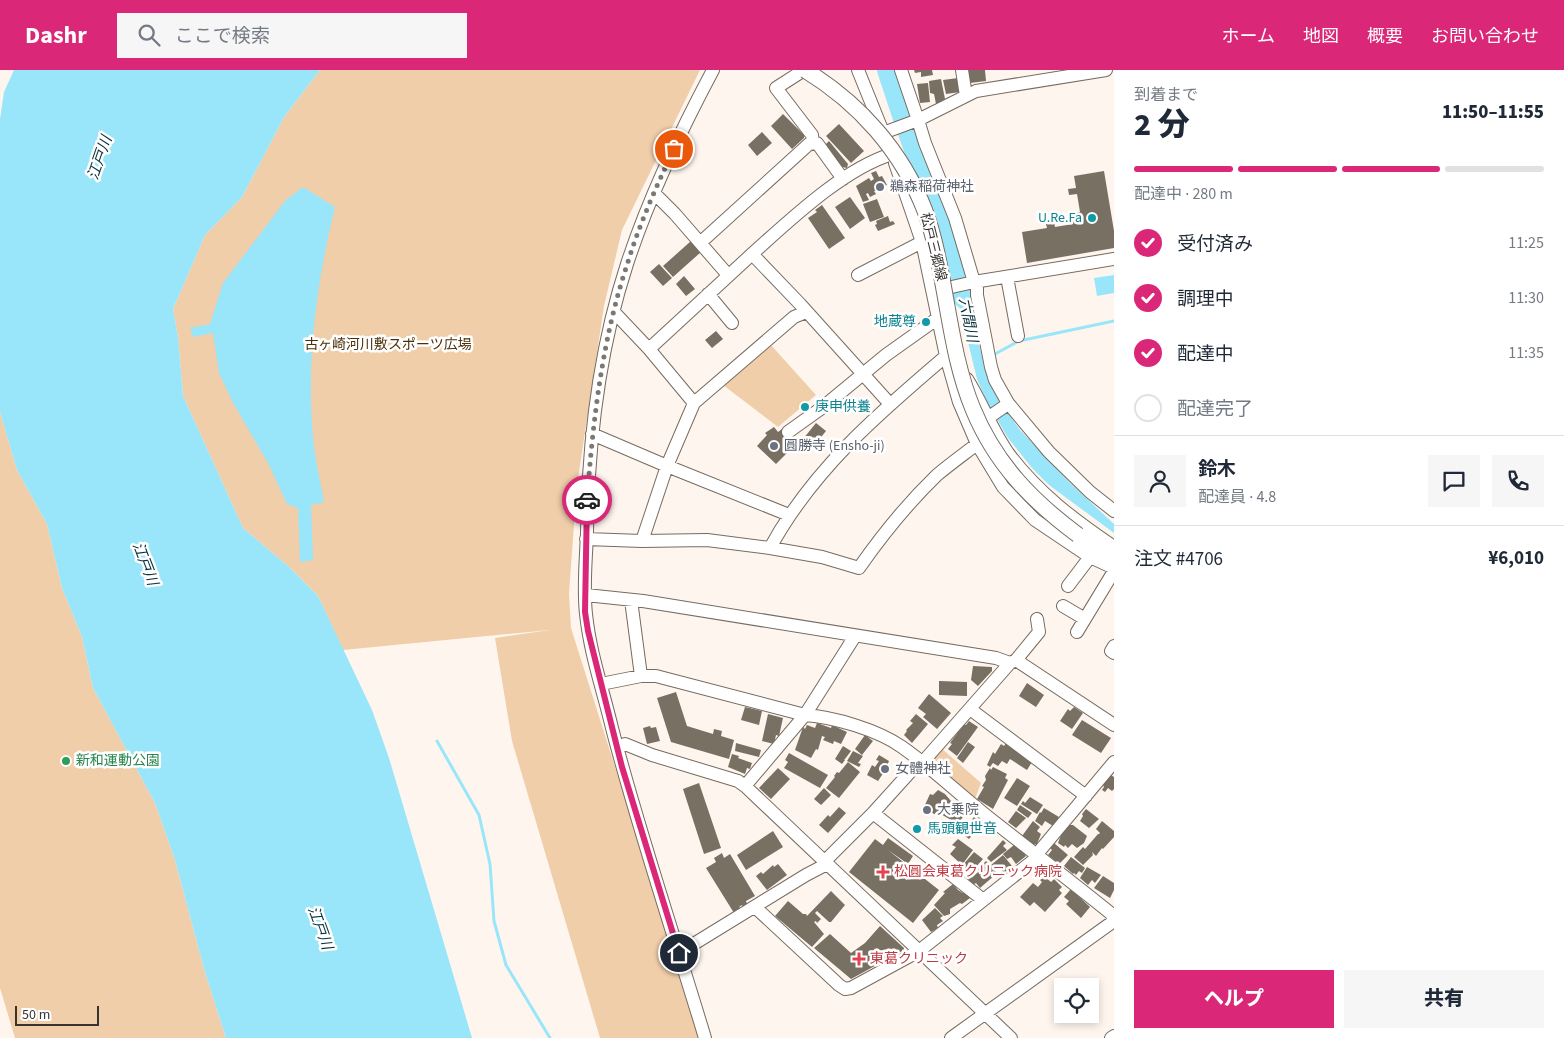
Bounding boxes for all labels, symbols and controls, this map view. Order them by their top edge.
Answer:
search box [117,13,467,58]
text: Dashr [25,18,87,53]
icon: search [135,21,163,49]
text: ここで検索 [175,23,270,50]
text: ホーム [1222,24,1275,49]
text: 地図 [1303,24,1339,49]
text: 概要 [1367,24,1403,49]
text: お問い合わせ [1431,24,1539,49]
text: 到着まで [1134,84,1198,106]
text: 11:50–11:55 [1442,99,1544,126]
text: 2 分 [1134,102,1190,148]
pin [653,128,695,170]
water label: 江戸川 [83,131,118,183]
icon: bag [660,135,688,163]
place label: 鵜森稲荷神社 [890,177,974,197]
marker: 鵜森稲荷神社 [874,181,886,193]
text: 配達中 · 280 m [1134,183,1233,205]
place label: U.Re.Fa [1038,208,1082,228]
street label: 松戸三郷線 [915,211,951,283]
marker: U.Re.Fa [1086,212,1098,224]
icon: check [1134,229,1162,257]
text: 受付済み [1177,231,1253,258]
text: 11:25 [1508,232,1544,254]
icon: check [1134,284,1162,312]
text: 調理中 [1177,286,1234,313]
text: 11:30 [1508,287,1544,309]
water label: 六間川 [953,296,983,346]
place label: 地蔵尊 [874,312,916,332]
marker: 地蔵尊 [920,316,932,328]
park label: 古ヶ崎河川敷スポーツ広場 [304,335,472,355]
icon: check [1134,339,1162,367]
text: 配達中 [1177,341,1234,368]
text: 11:35 [1508,342,1544,364]
text: 配達完了 [1177,396,1253,423]
place label: 庚申供養 [815,397,871,417]
marker: 庚申供養 [799,401,811,413]
place label: 圓勝寺 (Ensho-ji) [784,436,885,456]
marker: 圓勝寺 (Ensho-ji) [768,440,780,452]
button: person [1134,455,1186,507]
button: chat [1428,455,1480,507]
button: phone [1492,455,1544,507]
text: 鈴木 [1198,456,1236,483]
courier [562,475,612,525]
icon: car [573,486,601,514]
text: 配達員 · 4.8 [1198,486,1276,508]
water label: 江戸川 [127,539,164,591]
text: ¥6,010 [1488,545,1544,572]
text: 注文 #4706 [1134,546,1223,573]
place label: 新和運動公園 [76,751,160,771]
marker: 新和運動公園 [60,755,72,767]
place label: 女體神社 [895,759,951,779]
marker: 女體神社 [879,763,891,775]
place label: 大乗院 [937,800,979,820]
marker: 大乗院 [921,804,933,816]
place label: 馬頭観世音 [927,819,997,839]
marker: 馬頭観世音 [911,823,923,835]
place label: 松圓会東葛クリニック病院 [894,862,1062,882]
marker: 松圓会東葛クリニック病院 [876,865,890,879]
water label: 江戸川 [302,903,338,955]
pin [658,932,700,974]
icon: home [665,939,693,967]
place label: 東葛クリニック [870,949,968,969]
marker: 東葛クリニック [852,952,866,966]
button: ヘルプ [1134,970,1334,1028]
button: 共有 [1344,970,1544,1028]
map controls [1054,978,1099,1023]
button: locate [1054,978,1099,1023]
scale bar [15,1003,99,1026]
text: 50 m [22,1005,50,1025]

